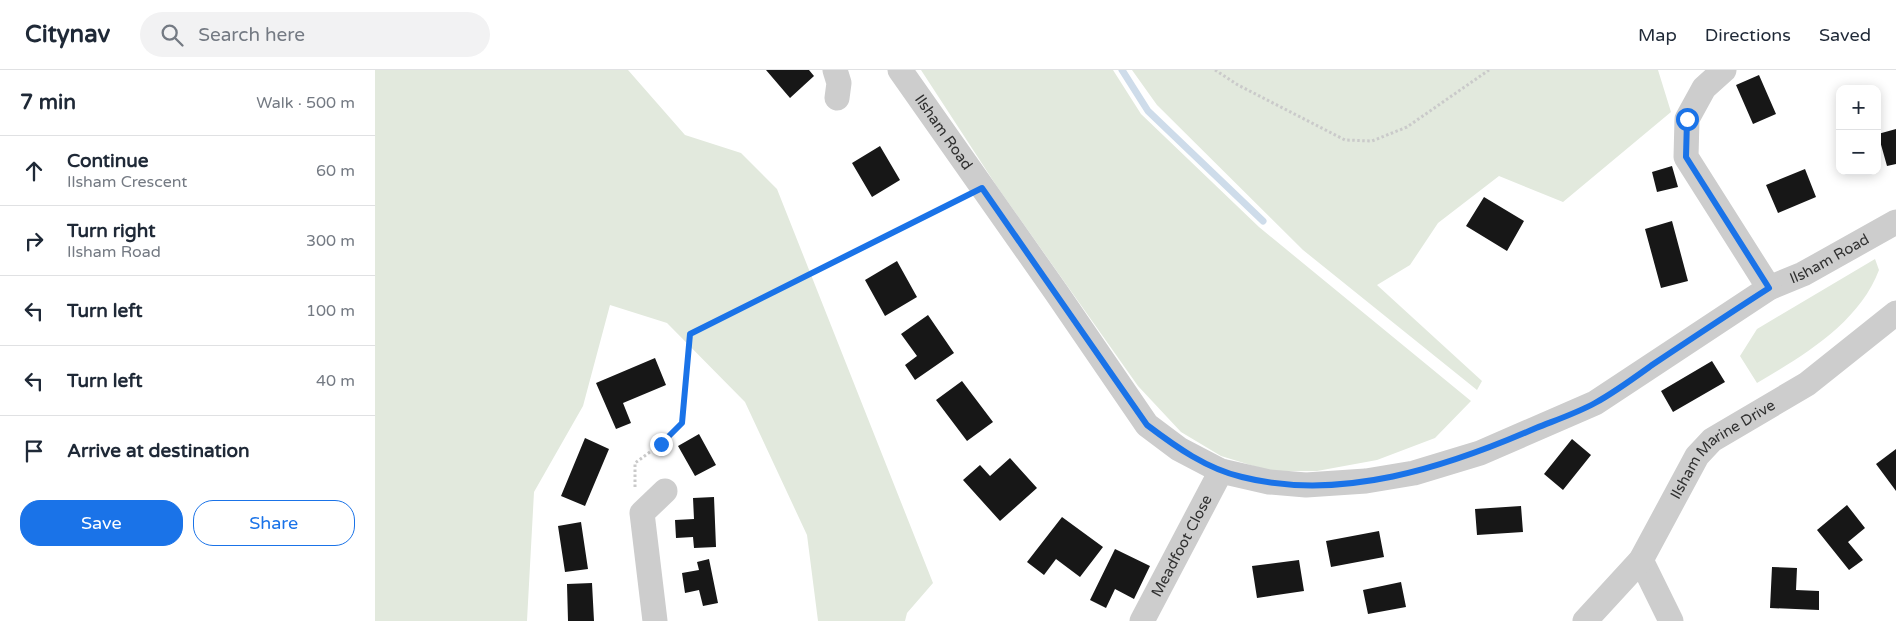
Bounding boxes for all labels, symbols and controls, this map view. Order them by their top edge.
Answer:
search box [140,12,490,57]
text: Citynav [25,20,110,49]
icon: search [158,21,186,49]
text: Search here [198,24,305,46]
text: Map [1638,24,1677,46]
text: Directions [1705,24,1791,46]
text: Saved [1819,24,1871,46]
map controls [1836,85,1881,175]
button: + [1836,85,1881,130]
text: 7 min [20,90,76,115]
street label: Ilsham Road [911,91,976,173]
text: Walk · 500 m [256,93,355,113]
route start [1676,108,1699,131]
button: − [1836,130,1881,175]
text: Continue [67,150,149,172]
icon: ahead [20,157,48,185]
text: 60 m [316,161,355,181]
text: Ilsham Crescent [67,172,187,192]
text: Turn right [67,220,155,242]
icon: right [20,227,48,255]
street label: Ilsham Road [1787,230,1872,288]
text: 300 m [306,231,355,251]
text: Ilsham Road [67,242,161,262]
icon: left [20,297,48,325]
text: Turn left [67,300,143,322]
text: 100 m [306,301,355,321]
icon: left [20,367,48,395]
text: Turn left [67,370,143,392]
text: 40 m [316,371,355,391]
street label: Ilsham Marine Drive [1667,396,1778,502]
route end [650,433,673,456]
icon: arrive [20,437,48,465]
text: Arrive at destination [67,440,250,462]
street label: Meadfoot Close [1147,492,1216,600]
button: Save [20,500,183,546]
button: Share [193,500,355,546]

